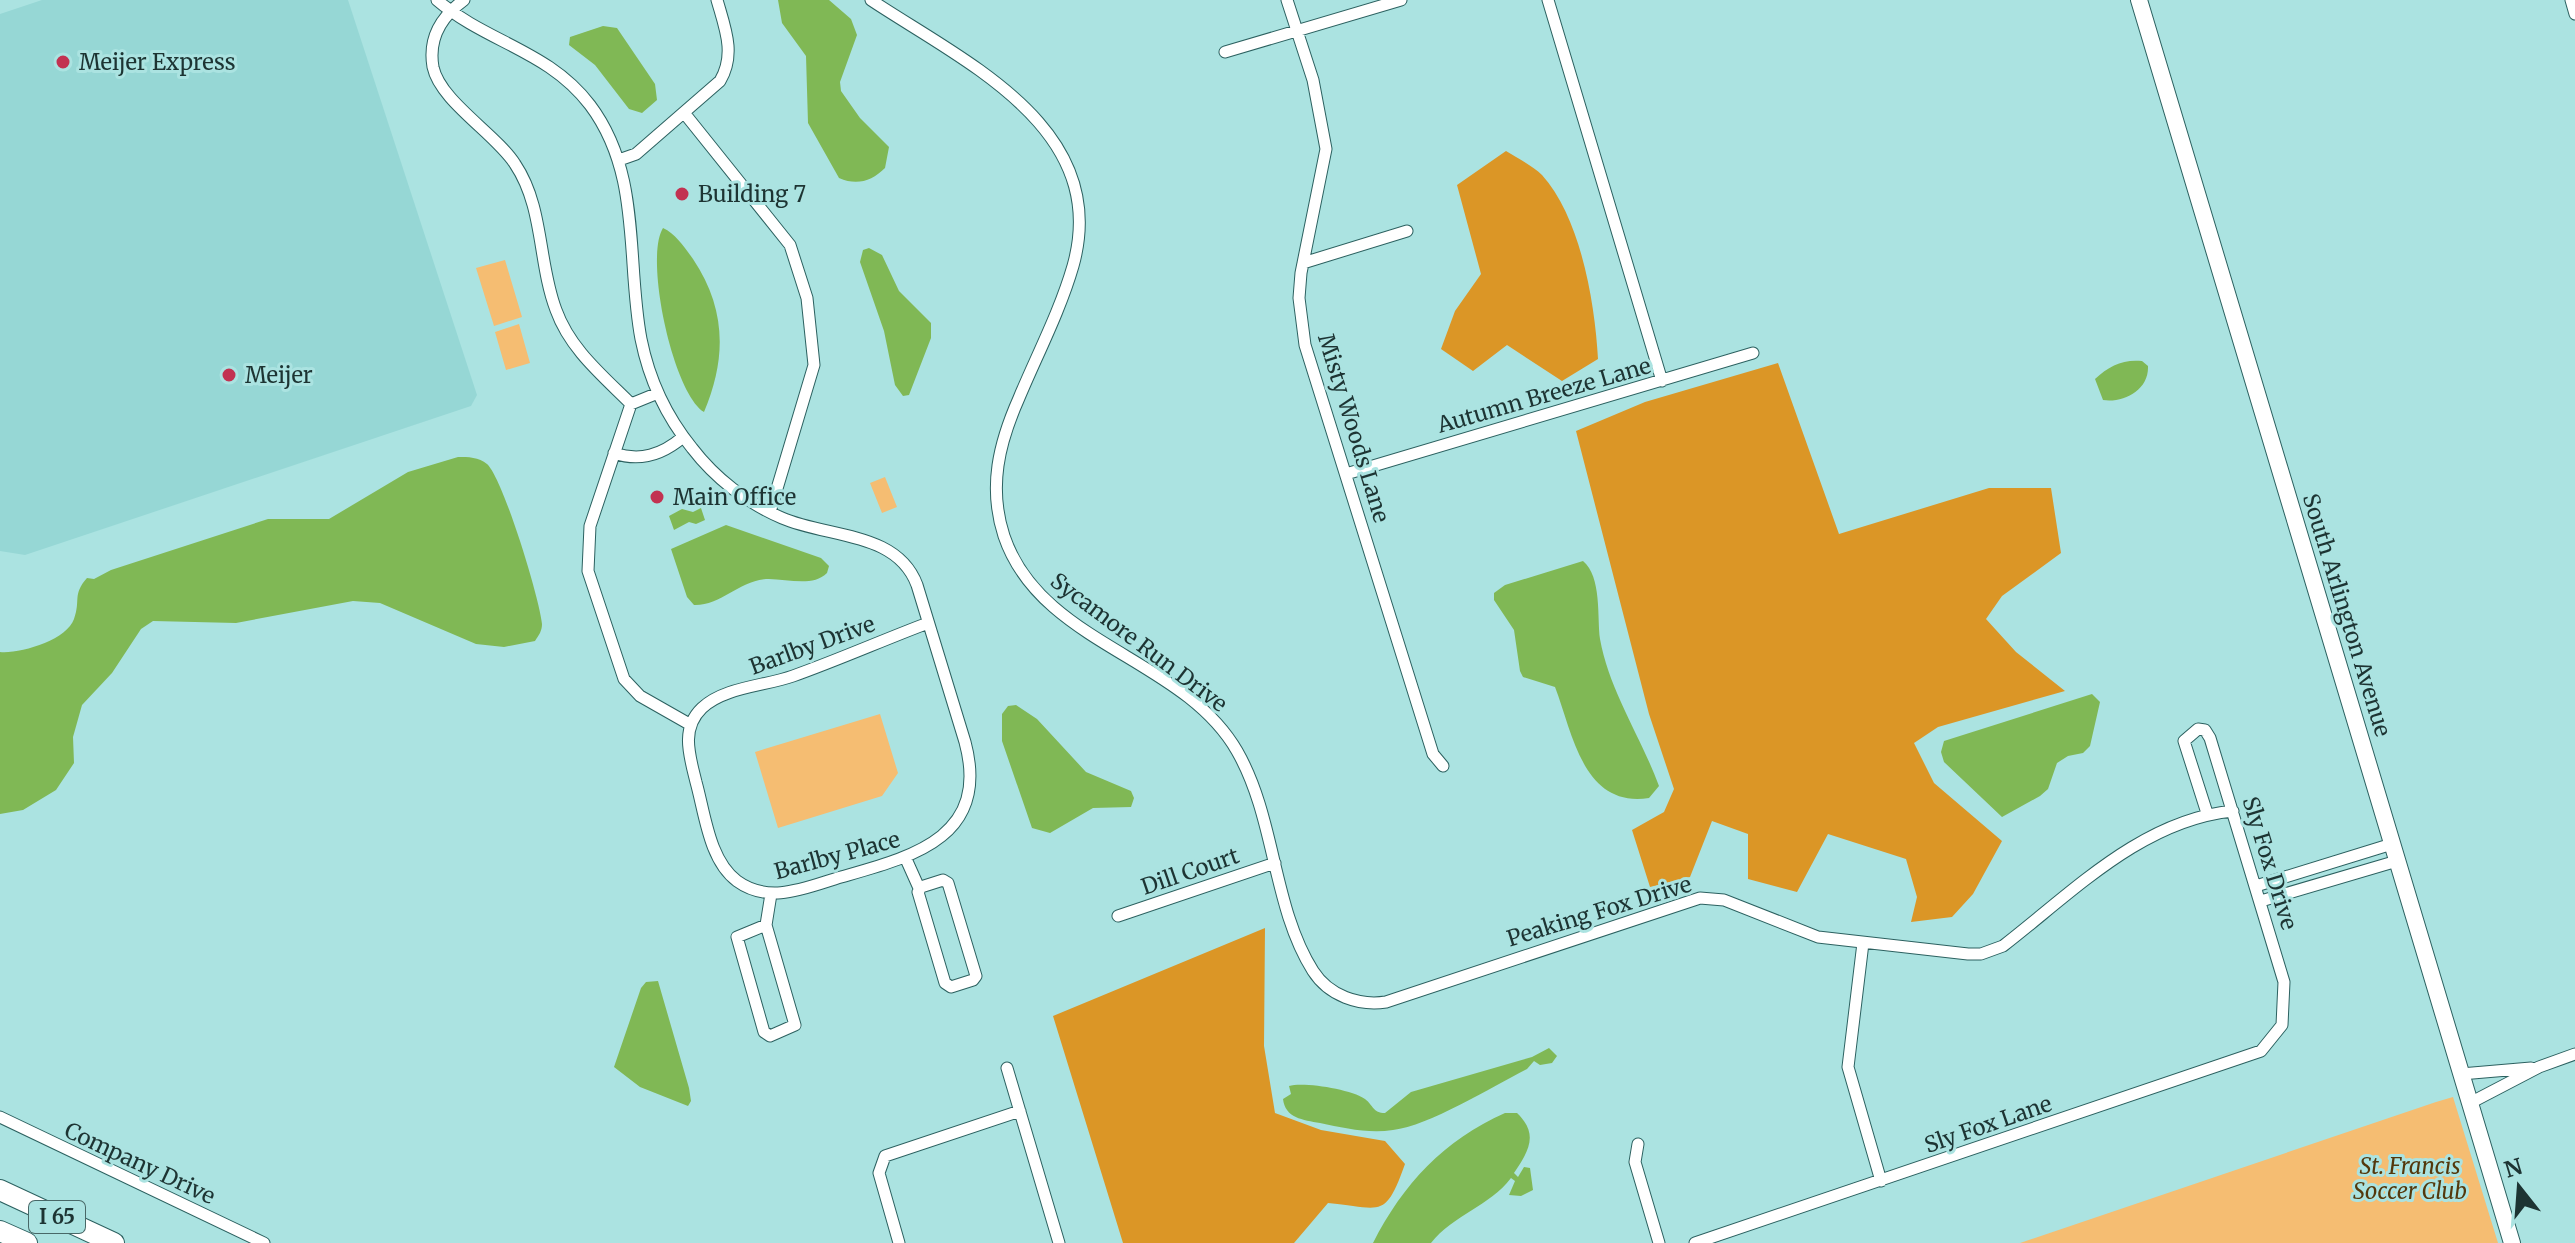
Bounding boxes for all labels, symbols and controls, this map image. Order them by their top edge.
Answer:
place label: Meijer Express [79,48,235,76]
marker: Meijer Express [54,53,72,71]
place label: Building 7 [698,180,806,208]
marker: Building 7 [673,185,691,203]
street label: Misty Woods Lane [1312,330,1396,526]
street label: Autumn Breeze Lane [1433,351,1654,439]
place label: Meijer [245,361,313,389]
marker: Meijer [220,366,238,384]
place label: Main Office [673,483,796,511]
marker: Main Office [648,488,666,506]
street label: South Arlington Avenue [2297,490,2397,740]
street label: Sycamore Run Drive [1045,566,1233,718]
street label: Barlby Drive [746,609,878,681]
street label: Sly Fox Drive [2236,793,2304,933]
street label: Barlby Place [771,825,903,885]
street label: Dill Court [1137,841,1243,901]
street label: Peaking Fox Drive [1503,870,1695,952]
street label: Sly Fox Lane [1921,1089,2055,1159]
street label: Company Drive [60,1116,220,1210]
north arrow [2479,1147,2559,1227]
park label: St. Francis Soccer Club [2353,1152,2467,1205]
text: N [2501,1152,2526,1184]
road number: I 65 [29,1201,85,1233]

